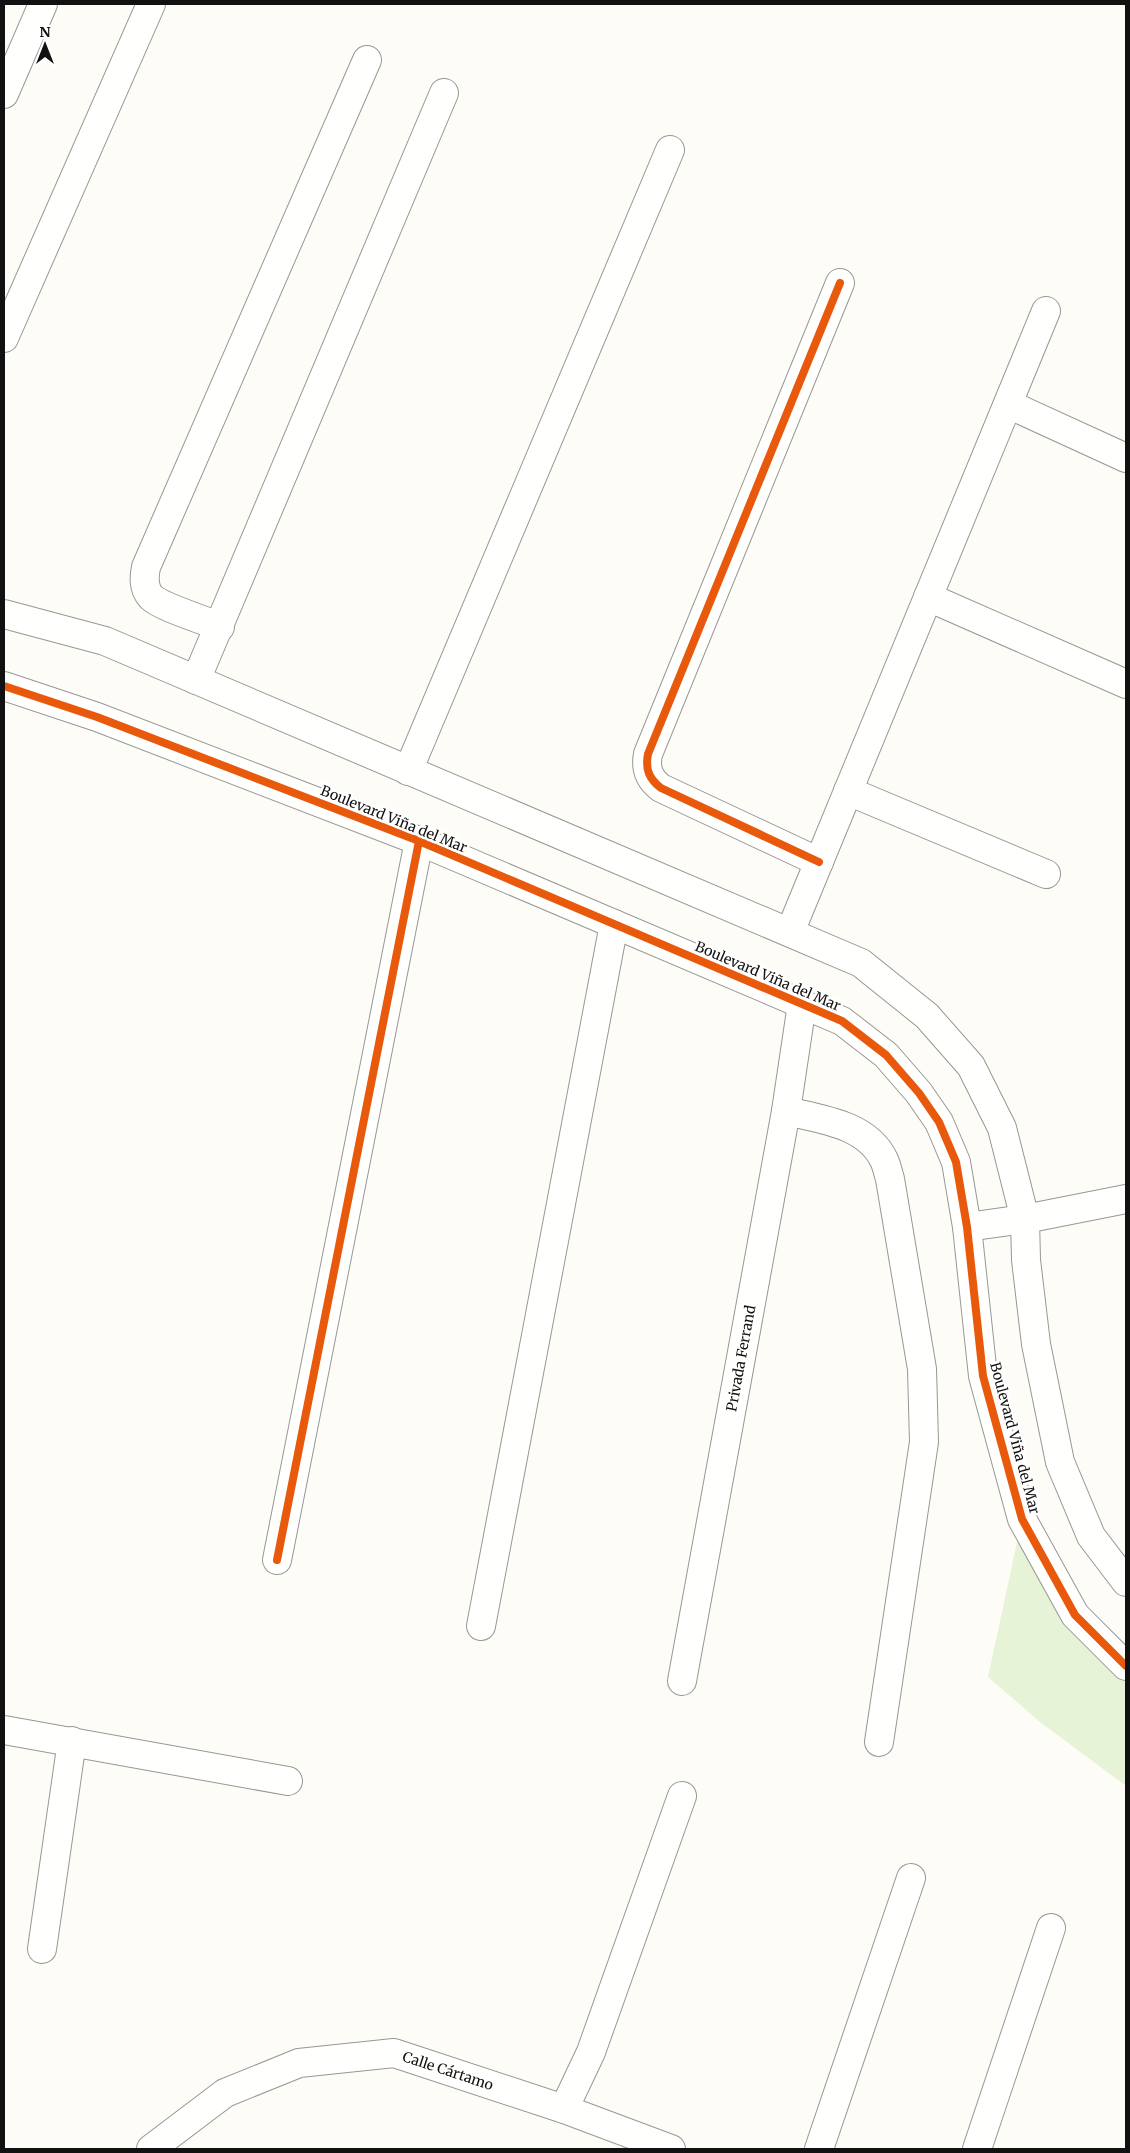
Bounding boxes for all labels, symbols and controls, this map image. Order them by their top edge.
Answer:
north arrow [20,20,70,70]
text: N [39,23,51,41]
street label: Boulevard Viña del Mar [318,781,470,857]
street label: Boulevard Viña del Mar [692,937,844,1015]
street label: Privada Ferrand [722,1303,759,1413]
street label: Boulevard Viña del Mar [986,1360,1044,1516]
street label: Calle Cártamo [400,2047,496,2094]

